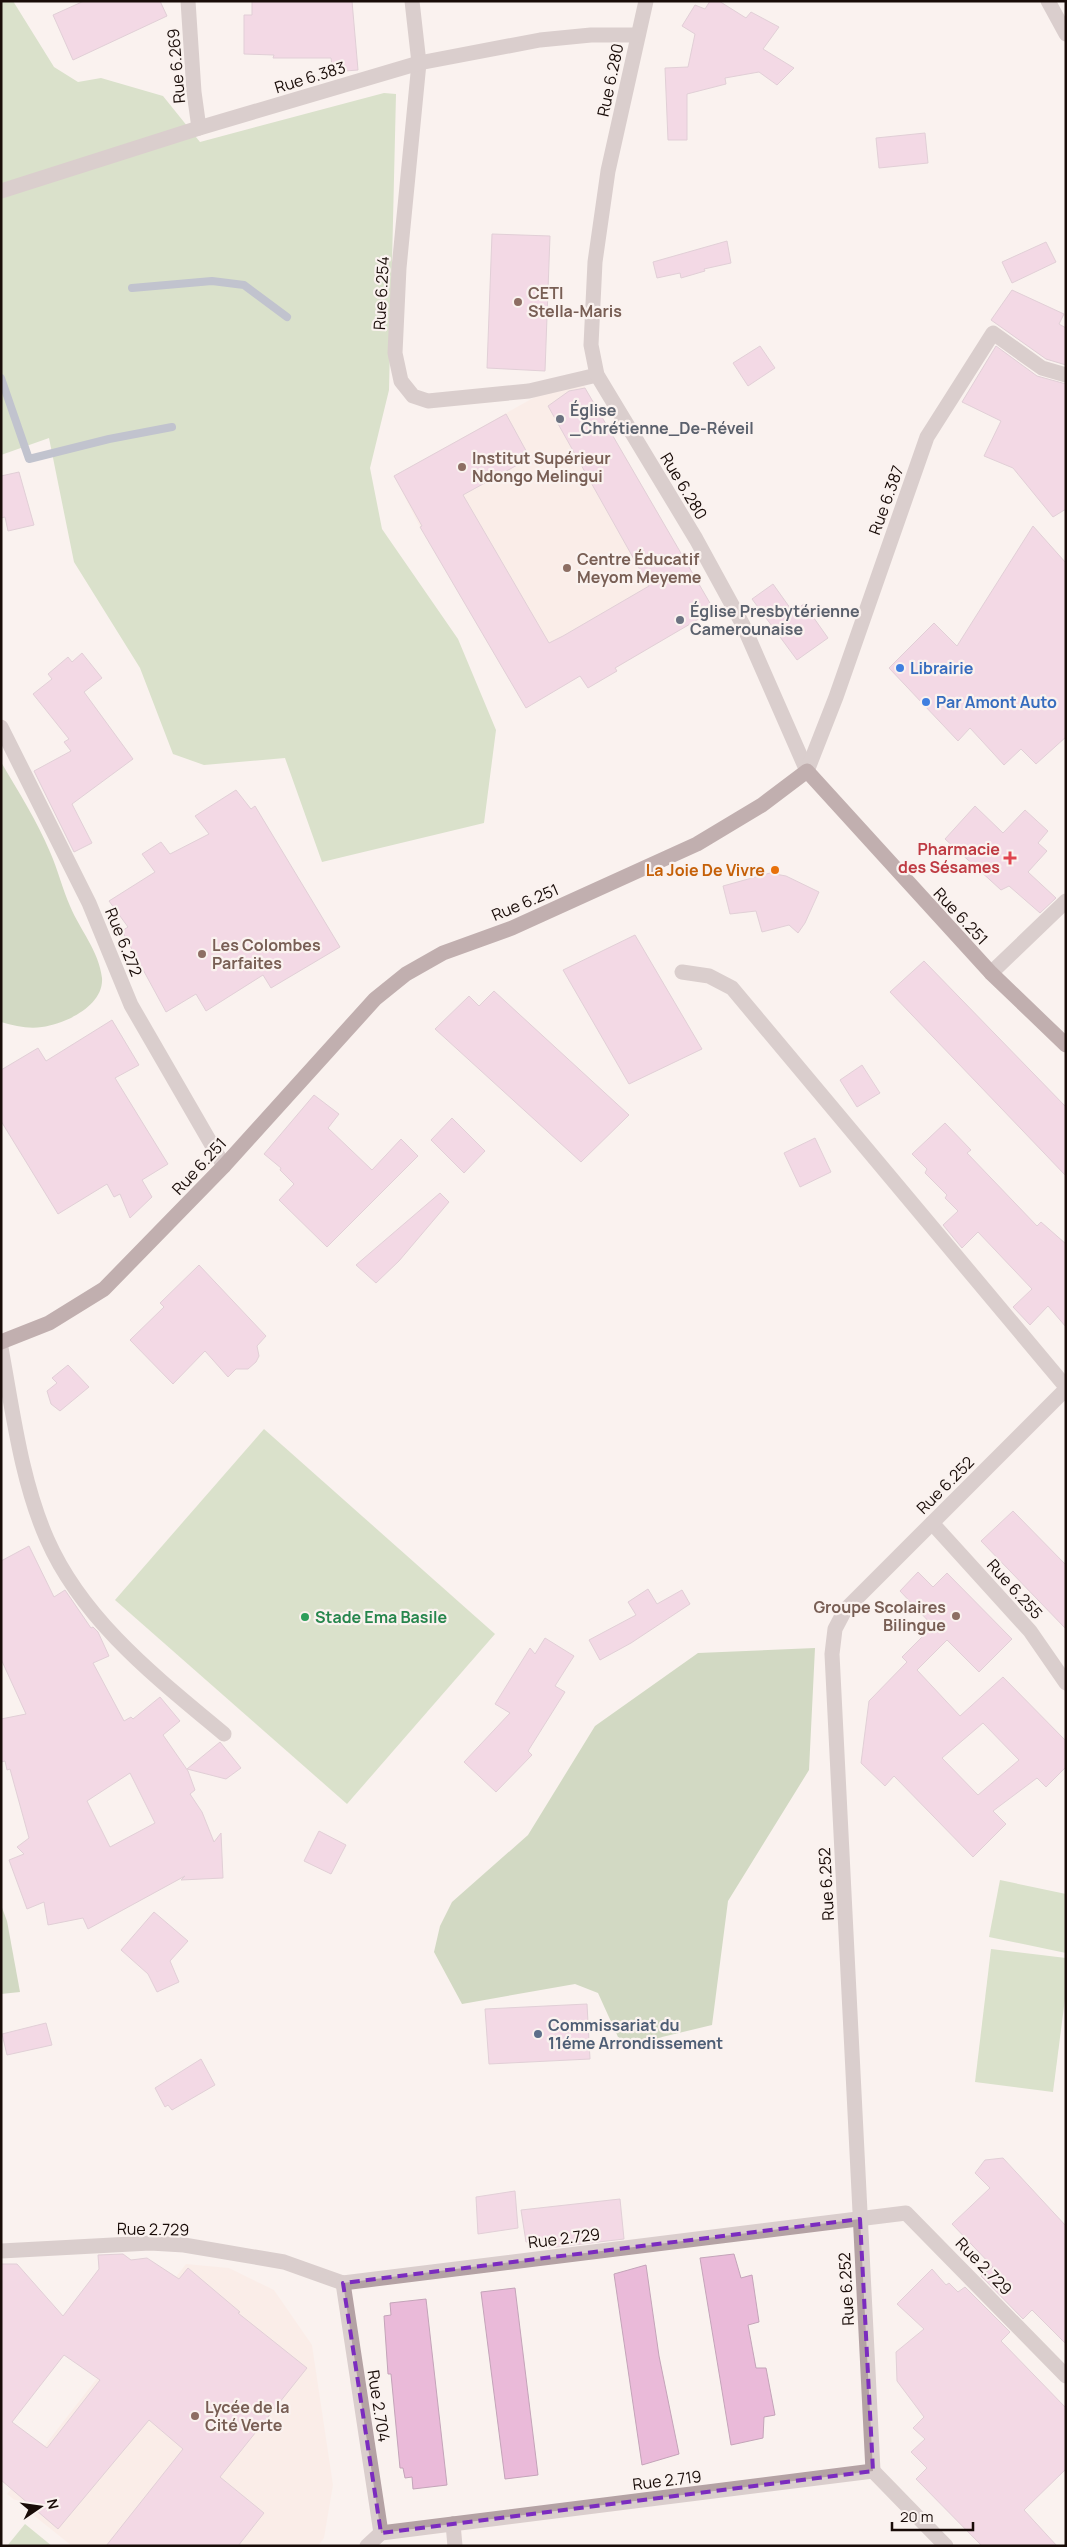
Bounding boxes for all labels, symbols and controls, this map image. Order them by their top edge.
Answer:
street label: Rue 6.269 [162,28,190,104]
street label: Rue 6.280 [592,41,628,119]
street label: Rue 6.383 [272,56,348,98]
street label: Rue 6.254 [368,256,394,330]
place label: CETI Stella-Maris [528,282,622,322]
marker: CETI Stella-Maris [512,296,524,308]
place label: Église _Chrétienne_De-Réveil [570,399,754,439]
marker: Église _Chrétienne_De-Réveil [554,413,566,425]
place label: Institut Supérieur Ndongo Melingui [472,447,611,487]
street label: Rue 6.280 [655,448,713,524]
marker: Institut Supérieur Ndongo Melingui [456,461,468,473]
street label: Rue 6.387 [863,462,909,538]
place label: Centre Éducatif Meyom Meyeme [577,548,702,588]
marker: Centre Éducatif Meyom Meyeme [561,562,573,574]
place label: Église Presbytérienne Camerounaise [690,600,860,640]
marker: Église Presbytérienne Camerounaise [674,614,686,626]
place label: Librairie [910,657,974,679]
marker: Librairie [894,662,906,674]
place label: Par Amont Auto [936,691,1057,713]
marker: Par Amont Auto [920,696,932,708]
place label: Pharmacie des Sésames [898,838,1000,878]
marker: Pharmacie des Sésames [1004,852,1016,864]
place label: La Joie De Vivre [646,859,765,881]
marker: La Joie De Vivre [769,864,781,876]
street label: Rue 6.251 [488,878,562,926]
street label: Rue 6.251 [929,883,993,949]
street label: Rue 6.272 [100,904,148,980]
place label: Les Colombes Parfaites [212,934,321,974]
marker: Les Colombes Parfaites [196,948,208,960]
street label: Rue 6.251 [167,1133,231,1199]
street label: Rue 6.252 [911,1451,979,1519]
street label: Rue 6.255 [982,1554,1048,1624]
place label: Groupe Scolaires Bilingue [813,1596,946,1636]
place label: Stade Ema Basile [315,1606,447,1628]
marker: Groupe Scolaires Bilingue [950,1610,962,1622]
marker: Stade Ema Basile [299,1611,311,1623]
street label: Rue 6.252 [813,1847,839,1921]
place label: Commissariat du 11éme Arrondissement [548,2014,723,2054]
marker: Commissariat du 11éme Arrondissement [532,2028,544,2040]
street label: Rue 2.729 [117,2217,189,2241]
street label: Rue 2.729 [527,2223,601,2253]
street label: Rue 2.729 [951,2232,1017,2300]
street label: Rue 6.252 [833,2252,859,2326]
street label: Rue 2.704 [362,2368,396,2444]
place label: Lycée de la Cité Verte [205,2396,289,2436]
marker: Lycée de la Cité Verte [189,2410,201,2422]
street label: Rue 2.719 [631,2465,703,2495]
north arrow [15,2482,65,2532]
text: N [43,2497,64,2511]
scale bar [892,2500,973,2532]
text: 20 m [900,2506,933,2527]

